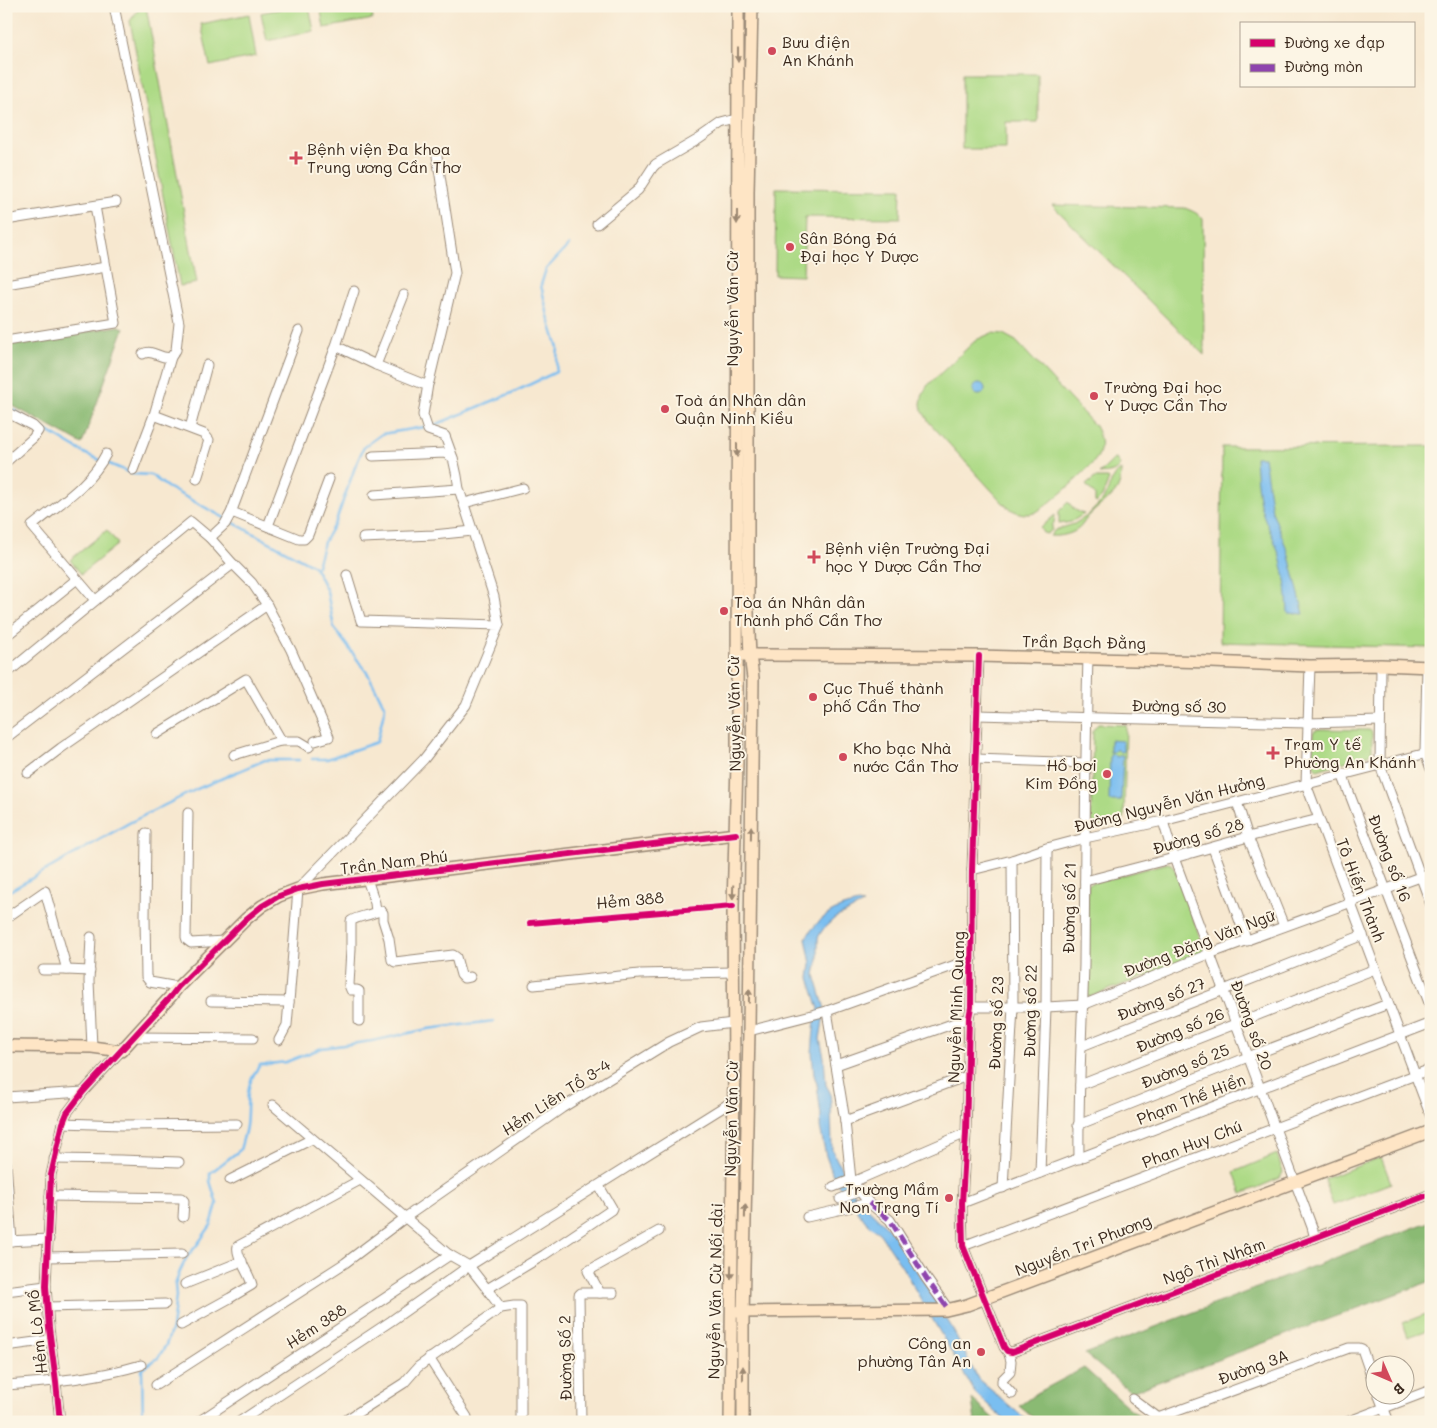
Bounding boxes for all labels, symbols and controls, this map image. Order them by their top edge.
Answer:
legend [1240,22,1414,88]
place label: Bưu điện An Khánh [782,31,854,70]
text: Đường xe đạp [1284,32,1385,52]
marker: Bưu điện An Khánh [766,45,778,57]
one-way arrow [734,47,742,63]
text: Đường mòn [1284,56,1363,76]
place label: Bệnh viện Đa khoa Trung ương Cần Thơ [307,138,462,177]
marker: Bệnh viện Đa khoa Trung ương Cần Thơ [289,151,303,165]
one-way arrow [733,210,741,226]
place label: Sân Bóng Đá Đại học Y Dược [800,227,919,266]
marker: Sân Bóng Đá Đại học Y Dược [784,241,796,253]
street label: Nguyễn Văn Cừ [721,250,742,367]
place label: Trường Đại học Y Dược Cần Thơ [1104,376,1228,415]
place label: Toà án Nhân dân Quận Ninh Kiều [675,389,806,428]
marker: Trường Đại học Y Dược Cần Thơ [1088,390,1100,402]
marker: Toà án Nhân dân Quận Ninh Kiều [659,403,671,415]
one-way arrow [733,442,741,458]
place label: Bệnh viện Trường Đại học Y Dược Cần Thơ [825,537,990,576]
marker: Bệnh viện Trường Đại học Y Dược Cần Thơ [807,550,821,564]
place label: Tòa án Nhân dân Thành phố Cần Thơ [734,591,883,630]
marker: Tòa án Nhân dân Thành phố Cần Thơ [718,605,730,617]
street label: Trần Bạch Đằng [1022,630,1146,653]
street label: Nguyễn Văn Cừ [722,655,745,772]
place label: Cục Thuế thành phố Cần Thơ [823,677,943,716]
marker: Cục Thuế thành phố Cần Thơ [807,691,819,703]
street label: Đường số 30 [1131,694,1227,717]
place label: Trạm Y tế Phường An Khánh [1284,733,1416,772]
place label: Kho bạc Nhà nước Cần Thơ [853,737,959,776]
marker: Trạm Y tế Phường An Khánh [1266,746,1280,760]
marker: Kho bạc Nhà nước Cần Thơ [837,751,849,763]
place label: Hồ bơi Kim Đồng [1025,754,1097,793]
marker: Hồ bơi Kim Đồng [1101,768,1113,780]
street label: Đường Nguyễn Văn Hưởng [1071,769,1266,836]
street label: Đường số 16 [1364,811,1417,905]
street label: Đường số 28 [1150,812,1246,859]
one-way arrow [747,825,755,841]
street label: Tô Hiến Thành [1332,835,1391,945]
street label: Trần Nam Phú [339,844,449,879]
street label: Đường số 21 [1057,862,1080,954]
one-way arrow [729,885,737,901]
street label: Hẻm 388 [595,886,665,913]
street label: Đường Đặng Văn Ngữ [1120,904,1279,981]
street label: Nguyễn Minh Quang [942,931,969,1083]
street label: Đường số 22 [1018,964,1041,1058]
street label: Đường số 27 [1114,972,1208,1025]
street label: Đường số 23 [983,976,1008,1070]
street label: Đường số 20 [1226,977,1278,1073]
one-way arrow [745,987,753,1003]
street label: Đường số 26 [1132,1002,1227,1057]
street label: Đường số 25 [1137,1038,1232,1093]
street label: Hẻm Liên Tổ 3-4 [497,1053,615,1140]
street label: Nguyễn Văn Cừ [719,1060,742,1177]
street label: Phạm Thế Hiển [1134,1068,1248,1129]
street label: Phan Huy Chú [1139,1115,1245,1172]
place label: Trường Mầm Non Trạng Tí [840,1178,939,1217]
marker: Trường Mầm Non Trạng Tí [943,1192,955,1204]
street label: Nguyễn Văn Cừ Nối dài [702,1202,727,1379]
one-way arrow [741,1202,749,1218]
street label: Nguyển Tri Phương [1012,1209,1154,1280]
street label: Ngô Thì Nhậm [1160,1232,1268,1289]
one-way arrow [727,1265,735,1281]
street label: Hẻm Lò Mổ [22,1289,51,1375]
street label: Hẻm 388 [282,1298,350,1353]
street label: Đường Số 2 [553,1315,576,1401]
place label: Công an phường Tân An [858,1332,971,1371]
street label: Đường 3A [1215,1344,1291,1389]
marker: Công an phường Tân An [975,1346,987,1358]
north arrow [1364,1356,1414,1406]
one-way arrow [739,1365,747,1381]
text: B [1389,1379,1410,1400]

